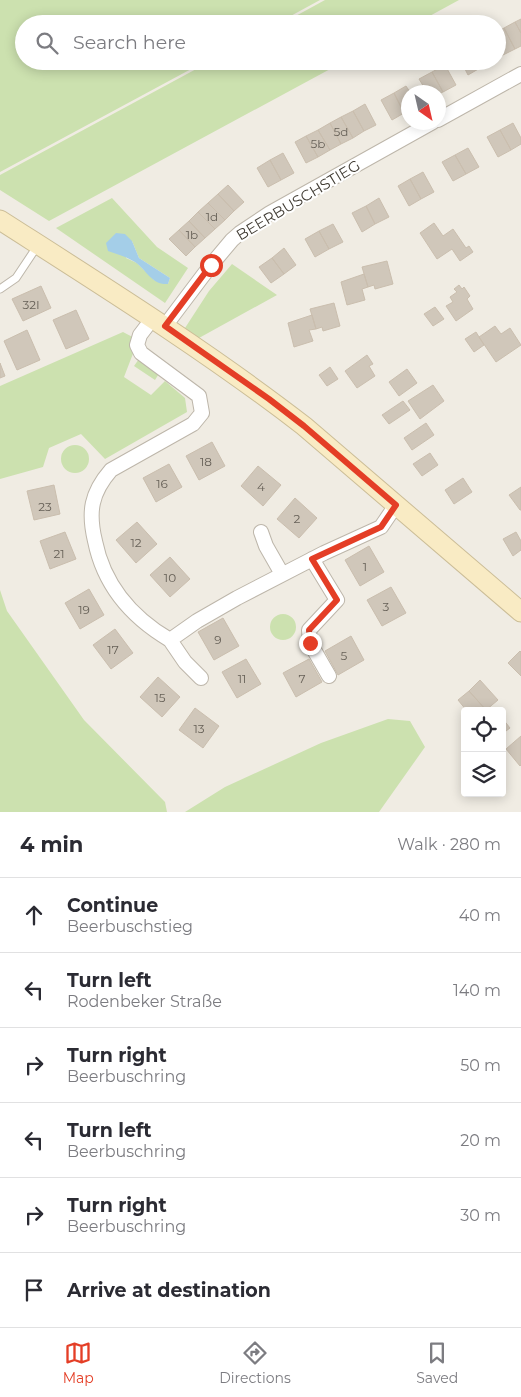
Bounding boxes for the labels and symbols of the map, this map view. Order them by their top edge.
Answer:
north arrow [401,85,446,130]
house number: 5d [334,124,348,139]
house number: 5b [311,136,325,151]
street label: BEERBUSCHSTIEG [233,155,363,245]
house number: 1d [206,209,218,224]
house number: 1b [186,227,198,242]
route start [200,254,223,277]
house number: 32l [23,297,39,312]
house number: 18 [200,454,212,469]
house number: 16 [156,476,168,491]
house number: 4 [257,479,265,494]
house number: 23 [38,499,52,514]
house number: 2 [294,511,301,526]
house number: 12 [130,535,142,550]
house number: 21 [53,546,65,561]
house number: 1 [363,559,367,574]
house number: 10 [164,570,176,585]
house number: 3 [383,599,390,614]
house number: 19 [78,602,90,617]
house number: 9 [214,632,222,647]
route end [299,632,322,655]
house number: 17 [107,642,119,657]
house number: 5 [341,648,348,663]
house number: 11 [238,671,246,686]
house number: 7 [298,671,306,686]
house number: 15 [154,690,166,705]
house number: 13 [193,721,205,736]

